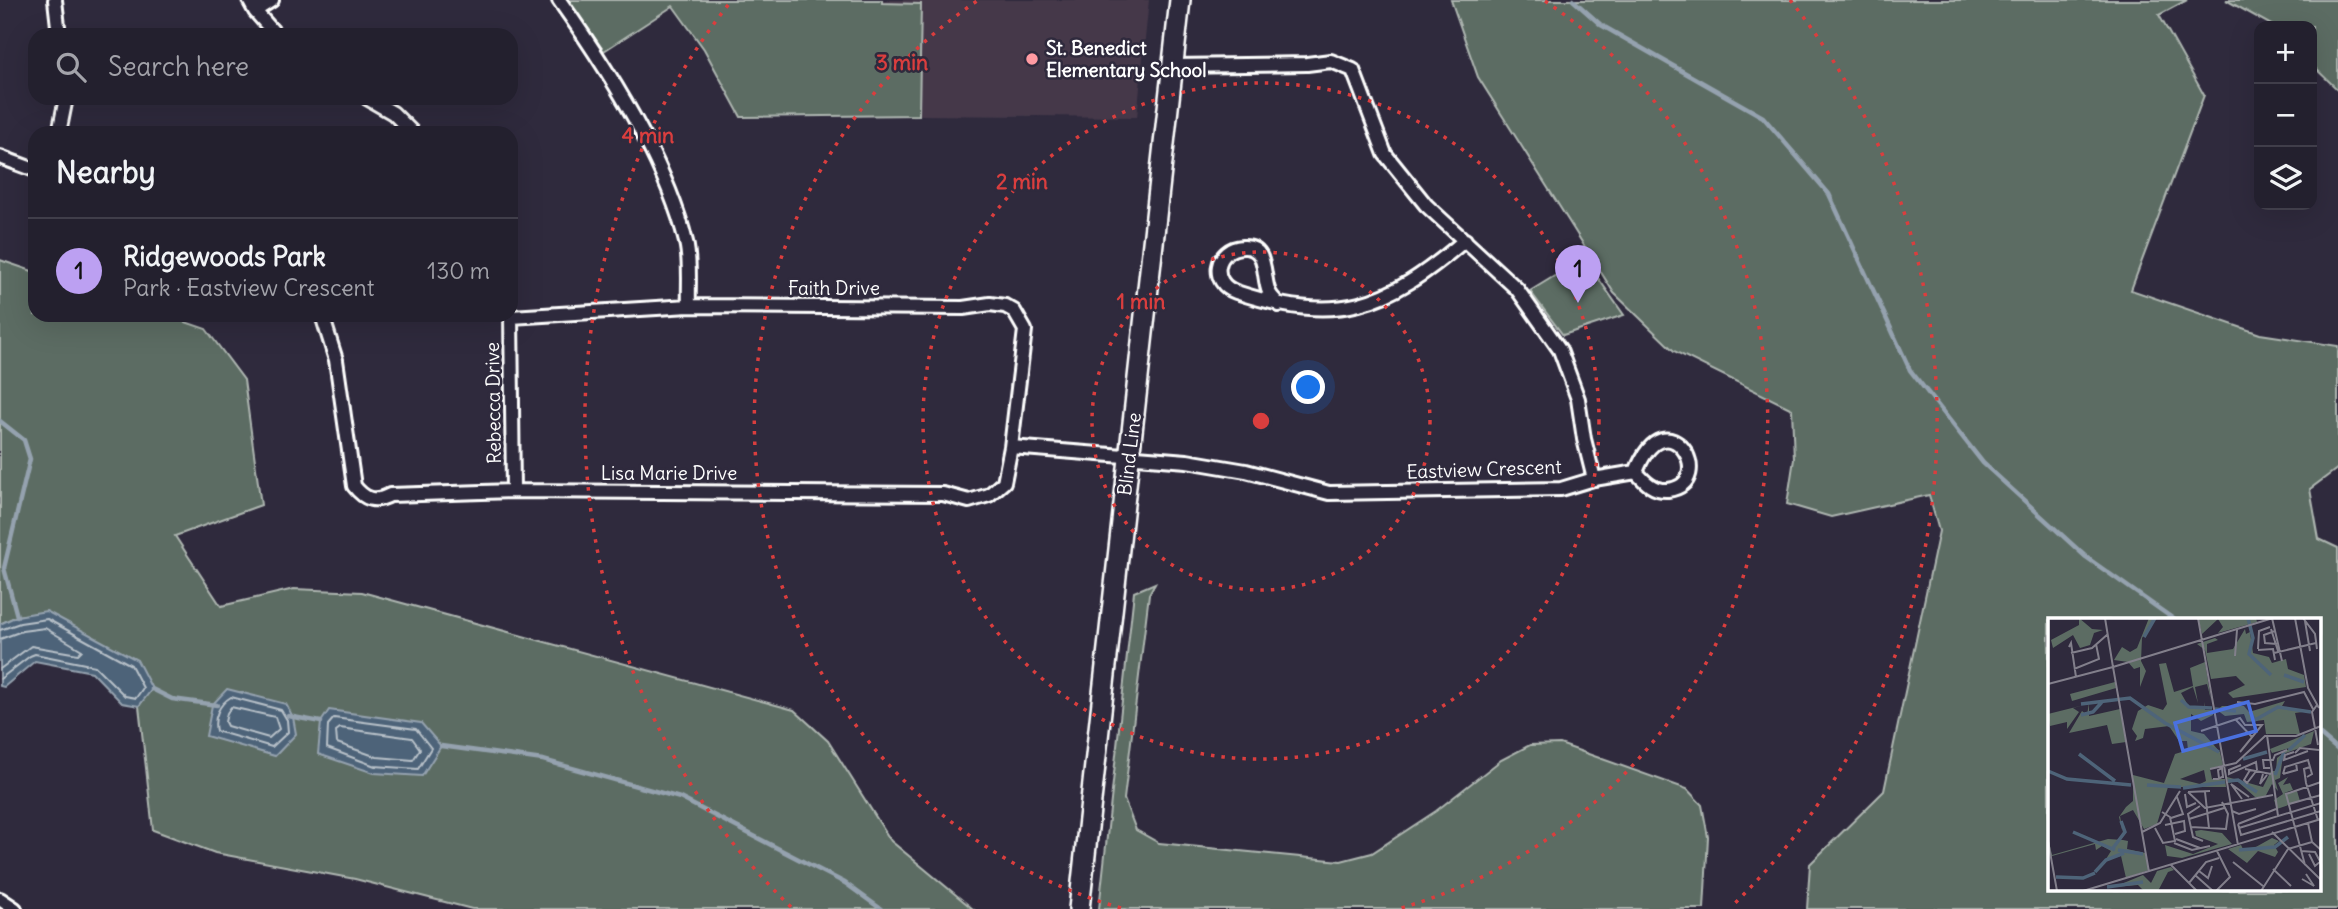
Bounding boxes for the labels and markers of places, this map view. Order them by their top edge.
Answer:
place label: St. Benedict Elementary School [1046,36,1207,82]
marker: St. Benedict Elementary School [1024,51,1040,67]
pin: 1 [1555,245,1601,303]
centre of rings [1249,409,1273,433]

